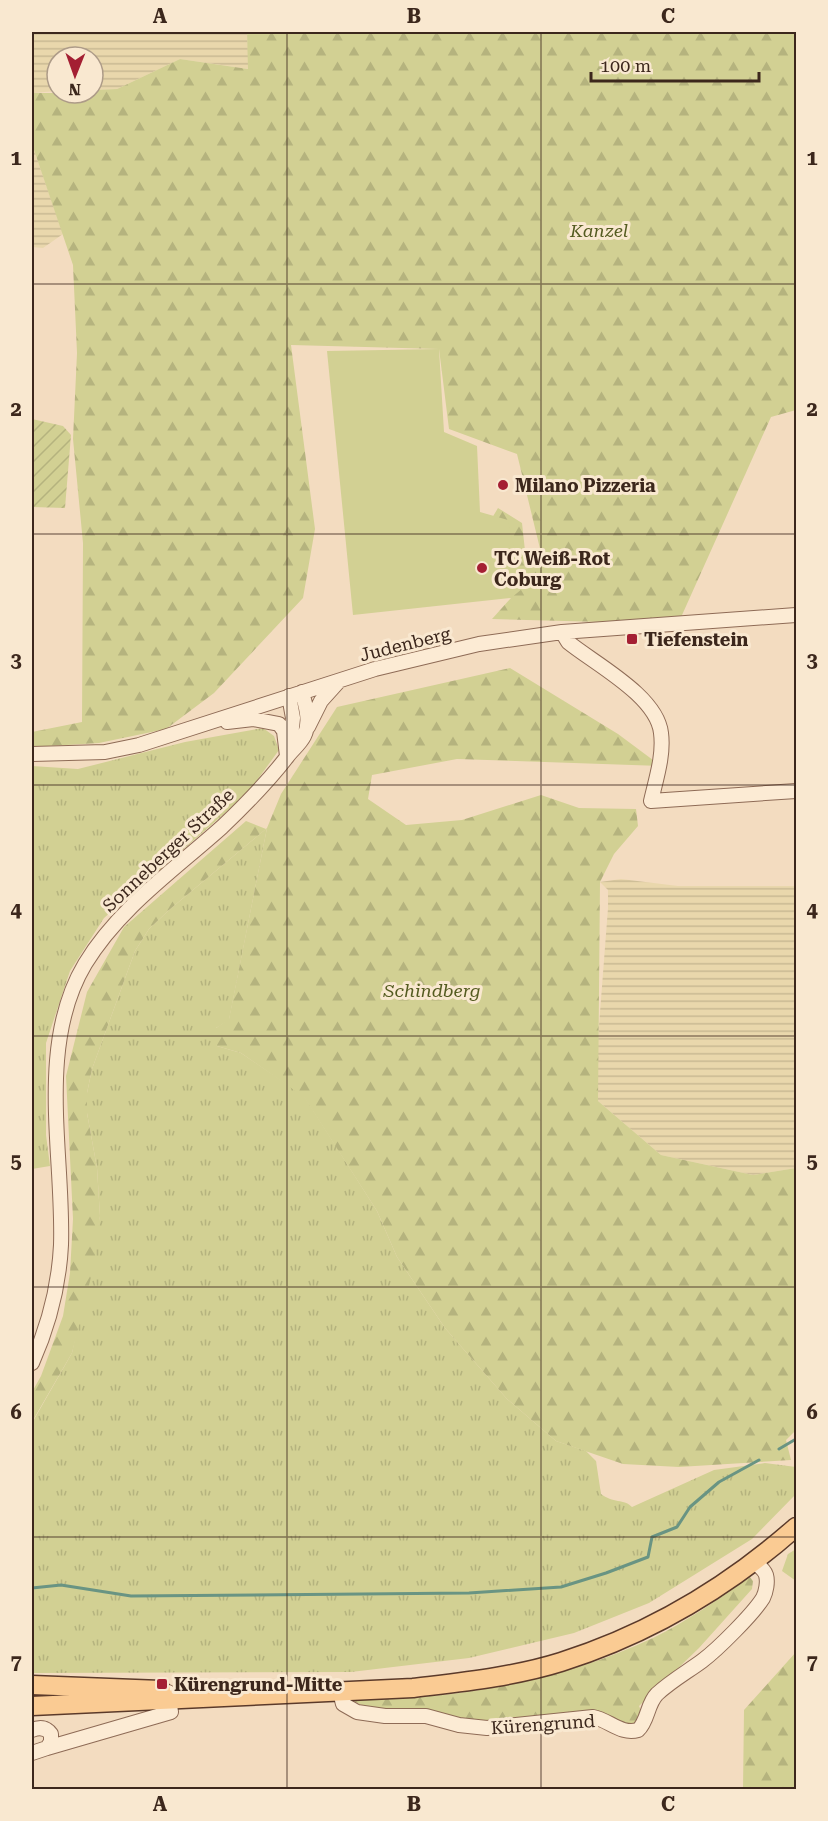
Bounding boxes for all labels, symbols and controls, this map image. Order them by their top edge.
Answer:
text: A [153,4,168,28]
text: B [407,4,421,28]
text: C [661,4,675,28]
north arrow [45,45,105,105]
scale bar [591,45,759,83]
text: 100 m [600,55,651,76]
text: N [68,80,81,99]
text: 1 [10,146,22,170]
text: 1 [806,146,818,170]
park label: Kanzel [569,220,628,241]
text: 2 [10,397,22,421]
text: 2 [806,397,818,421]
place label: Milano Pizzeria [515,475,656,496]
marker: Milano Pizzeria [496,478,510,492]
place label: TC Weiß-Rot Coburg [494,548,610,590]
marker: TC Weiß-Rot Coburg [475,561,489,575]
street label: Judenberg [357,622,453,665]
place label: Tiefenstein [644,629,748,650]
marker: Tiefenstein [625,632,639,646]
text: 3 [10,648,22,672]
text: 3 [806,648,818,672]
street label: Sonneberger Straße [98,784,238,916]
text: 4 [10,898,22,922]
text: 4 [806,898,818,922]
park label: Schindberg [382,980,481,1001]
text: 5 [10,1149,22,1173]
text: 5 [806,1149,818,1173]
text: 6 [10,1400,22,1424]
text: 6 [806,1400,818,1424]
text: 7 [10,1650,22,1674]
text: 7 [806,1650,818,1674]
place label: Kürengrund-Mitte [174,1674,343,1695]
marker: Kürengrund-Mitte [155,1677,169,1691]
street label: Kürengrund [490,1710,596,1738]
text: A [153,1792,168,1816]
text: B [407,1792,421,1816]
text: C [661,1792,675,1816]

